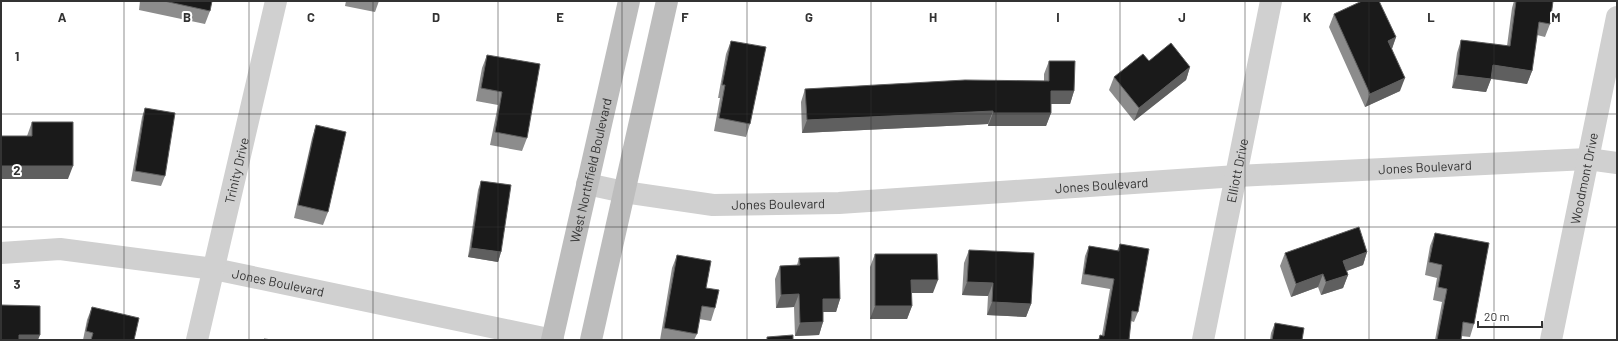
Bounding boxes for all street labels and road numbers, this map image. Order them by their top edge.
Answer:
street label: West Northfield Boulevard [566,96,615,244]
street label: Woodmont Drive [1567,131,1601,226]
street label: Trinity Drive [221,136,252,205]
street label: Elliott Drive [1223,137,1251,204]
street label: Jones Boulevard [1378,157,1472,177]
street label: Jones Boulevard [1054,174,1149,196]
street label: Jones Boulevard [731,195,825,213]
street label: Jones Boulevard [231,265,326,300]

